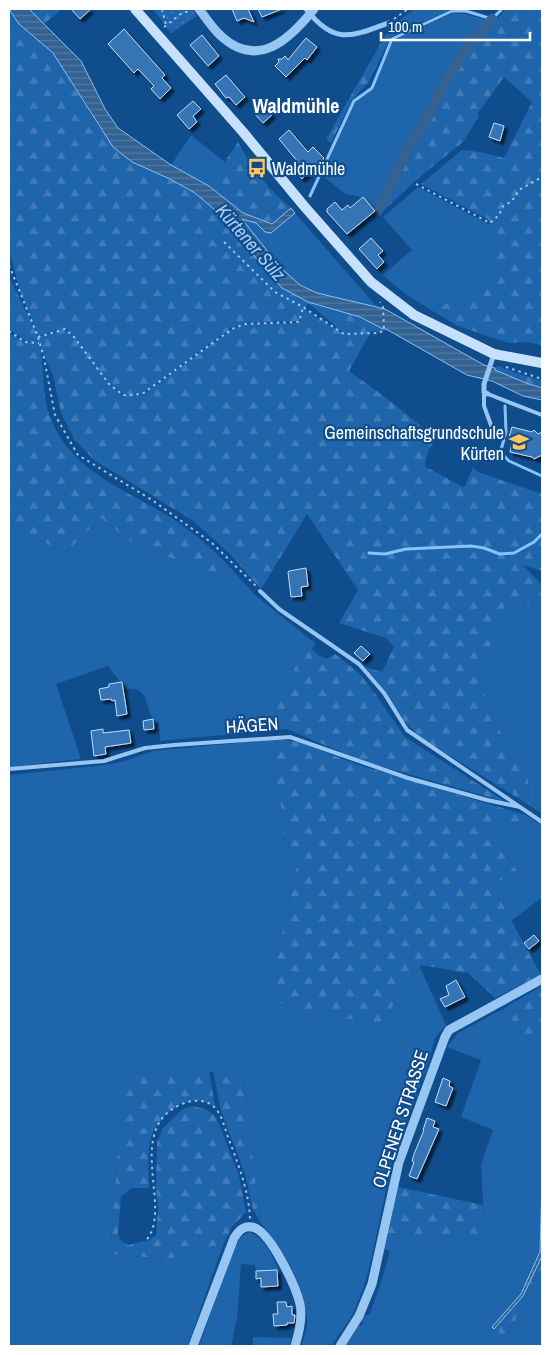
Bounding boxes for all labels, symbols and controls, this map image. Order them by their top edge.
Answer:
scale bar [381,10,530,42]
text: 100 m [388,16,422,37]
district label: Waldmühle [253,92,339,119]
place label: Waldmühle [272,156,345,181]
bus stop icon: Waldmühle [246,157,268,179]
water label: Kürtener Sülz [210,198,292,286]
place label: Gemeinschaftsgrundschule Kürten [324,420,504,466]
school or university icon: Gemeinschaftsgrundschule Kürten [508,431,530,453]
street label: HÄGEN [225,711,279,739]
street label: OLPENER STRASSE [366,1047,434,1191]

